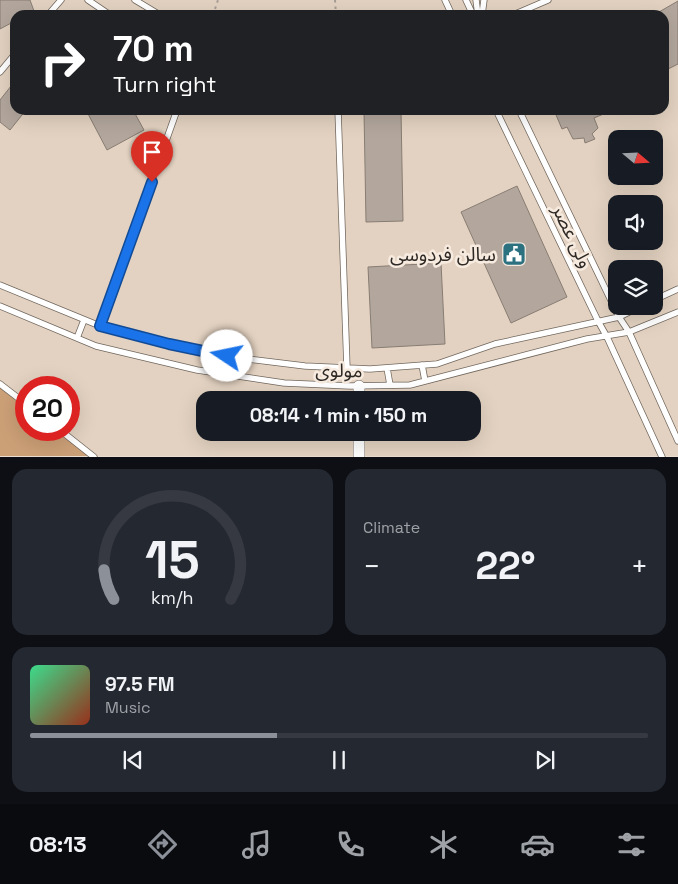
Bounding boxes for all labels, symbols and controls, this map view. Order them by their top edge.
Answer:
text: 70 m [113,27,194,71]
icon: right [30,30,95,95]
text: Turn right [113,70,216,98]
north arrow [608,130,662,185]
map controls [608,130,663,315]
pin [131,131,173,182]
icon: arrive [138,138,166,166]
button: sound [608,195,663,250]
street label: ولی عصر [546,200,599,272]
public building icon: سالن فردوسی [501,241,527,267]
place label: سالن فردوسی [390,242,496,267]
button: layers [608,260,663,315]
position arrow [200,329,252,381]
street label: مولوی [315,358,363,383]
speed limit sign: 20 [15,376,80,441]
text: 08:14 · 1 min · 150 m [250,403,427,428]
text: Climate [363,517,420,538]
text: 15 [145,527,200,593]
text: 22° [475,542,536,590]
text: − [363,548,380,584]
text: + [631,548,648,584]
text: km/h [151,586,194,609]
text: 97.5 FM [105,672,174,697]
text: Music [105,697,151,718]
icon: previous [119,746,147,774]
icon: pause [325,746,353,774]
icon: next [531,746,559,774]
icon: directions [145,827,180,862]
icon: music [239,827,274,862]
icon: phone [333,827,368,862]
icon: climate [426,827,461,862]
icon: car [520,827,555,862]
icon: filters [614,827,649,862]
text: 08:13 [29,830,87,858]

